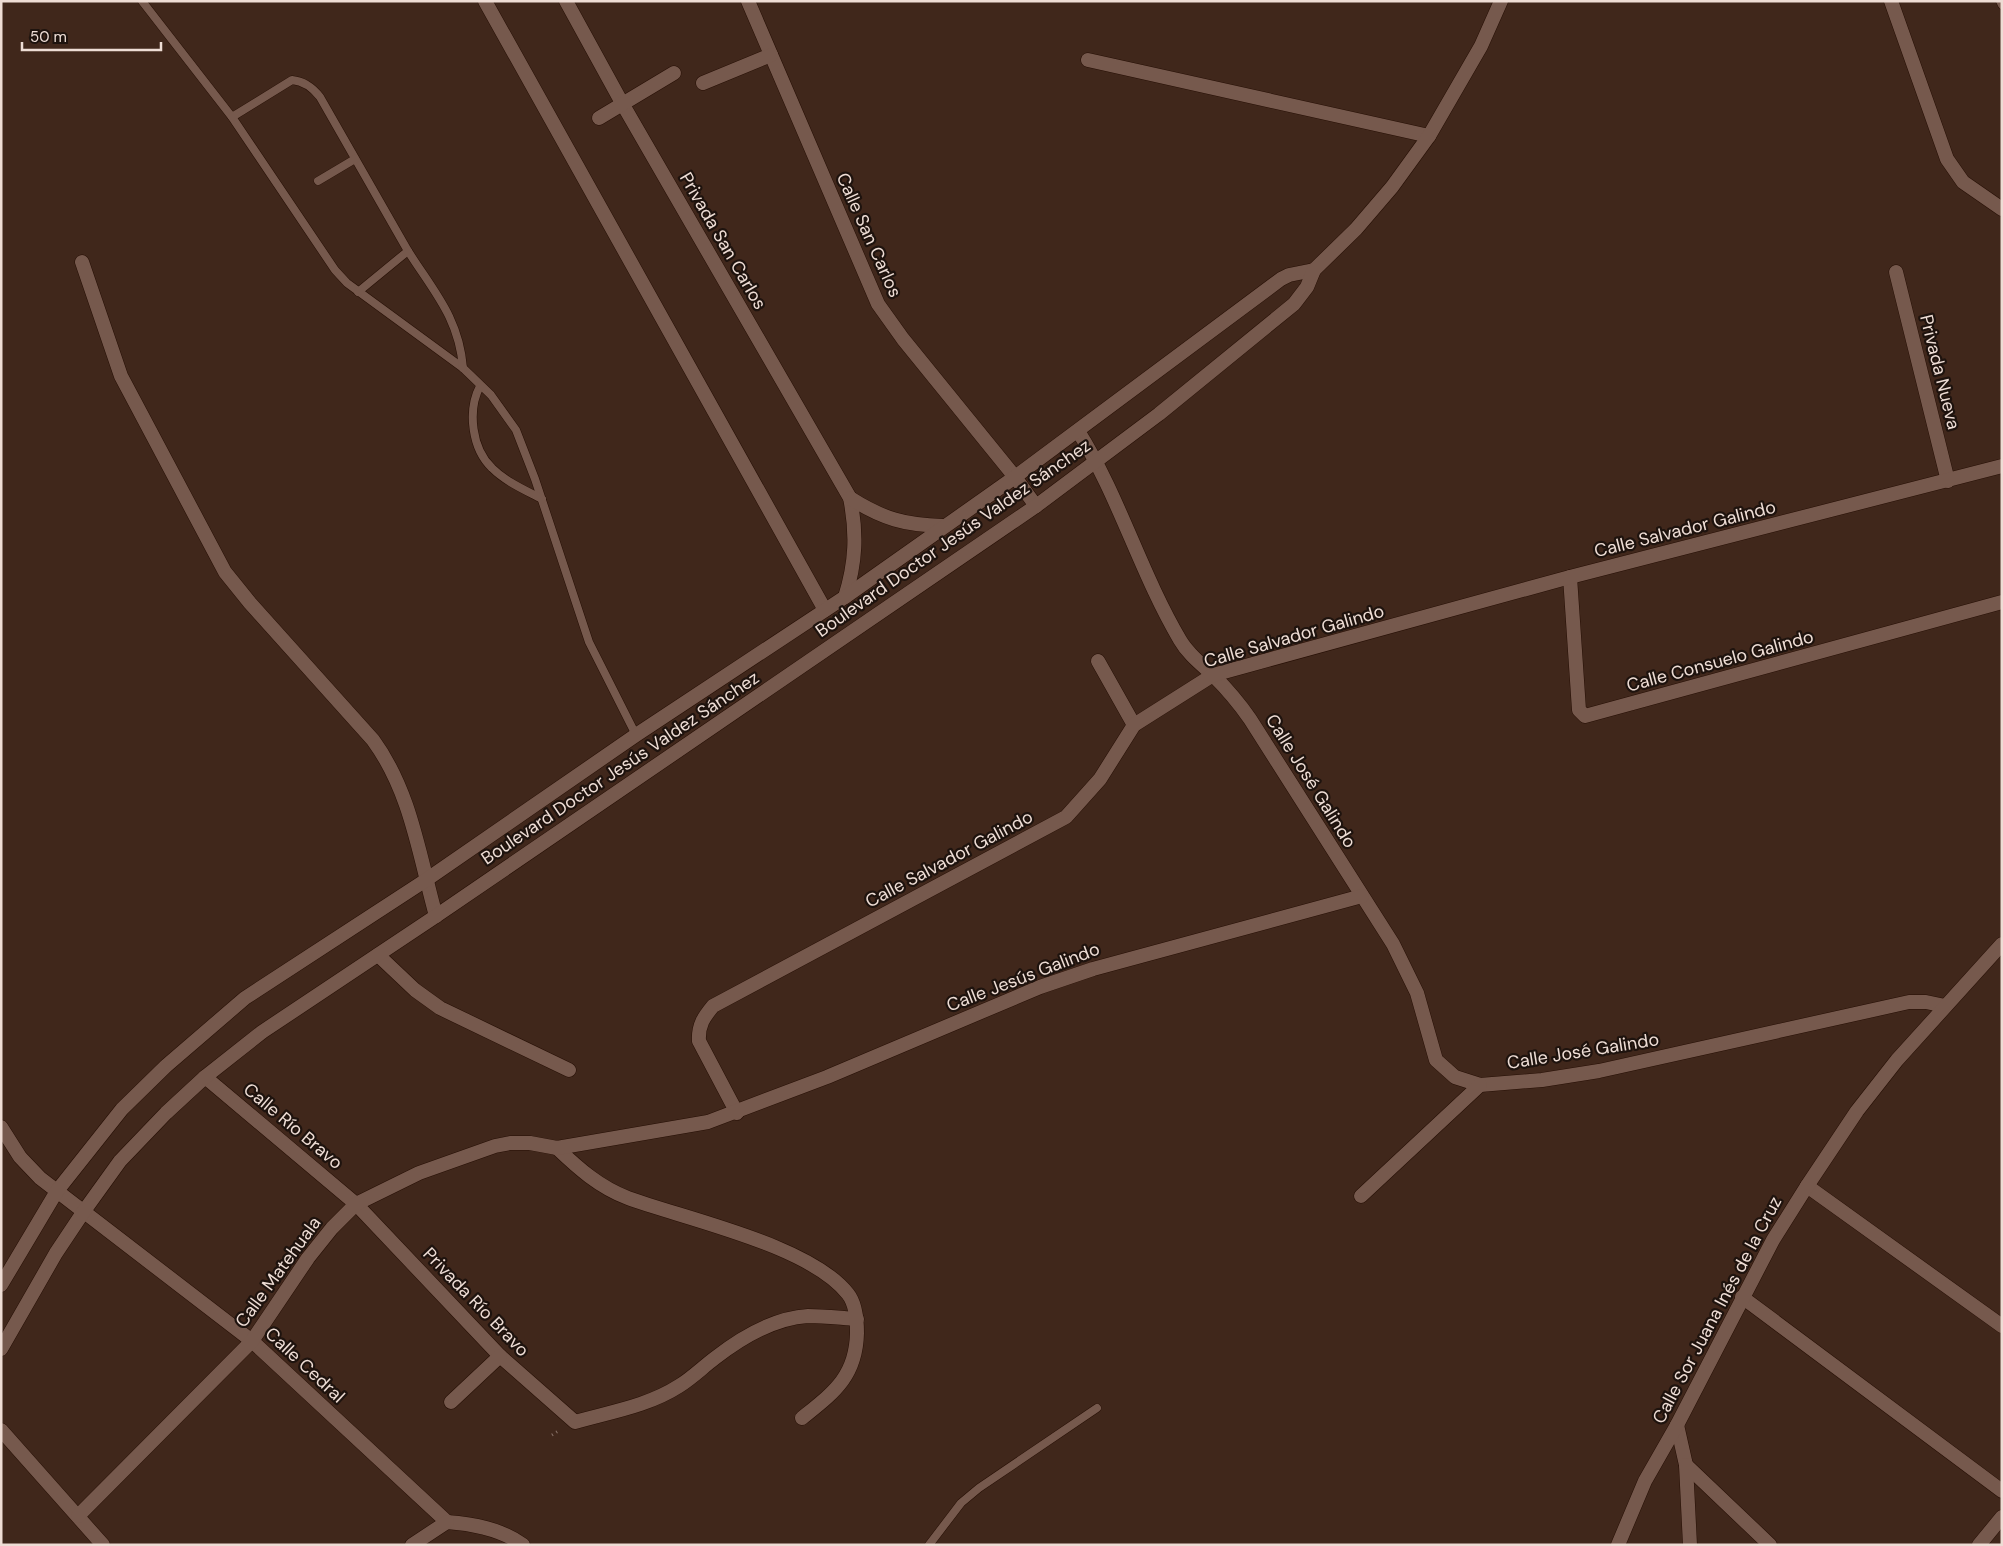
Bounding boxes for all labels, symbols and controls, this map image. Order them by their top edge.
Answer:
scale bar [22,20,161,52]
text: 50 m [30,27,67,47]
street label: Privada San Carlos [674,168,772,314]
street label: Calle San Carlos [831,169,907,301]
street label: Privada Nueva [1914,312,1966,432]
street label: Boulevard Doctor Jesús Valdez Sánchez [811,433,1095,643]
street label: Calle Salvador Galindo [1592,495,1778,563]
street label: Calle Salvador Galindo [1201,599,1387,673]
street label: Calle Consuelo Galindo [1624,624,1816,698]
street label: Boulevard Doctor Jesús Valdez Sánchez [476,666,764,870]
street label: Calle José Galindo [1260,710,1362,852]
street label: Calle Salvador Galindo [861,805,1037,913]
street label: Calle Jesús Galindo [943,937,1103,1017]
street label: Calle José Galindo [1505,1027,1661,1075]
street label: Calle Río Bravo [238,1077,348,1175]
street label: Calle Sor Juana Inés de la Cruz [1647,1192,1787,1428]
street label: Calle Matehuala [230,1212,326,1332]
street label: Privada Río Bravo [418,1242,534,1362]
street label: Calle Cedral [260,1322,350,1408]

